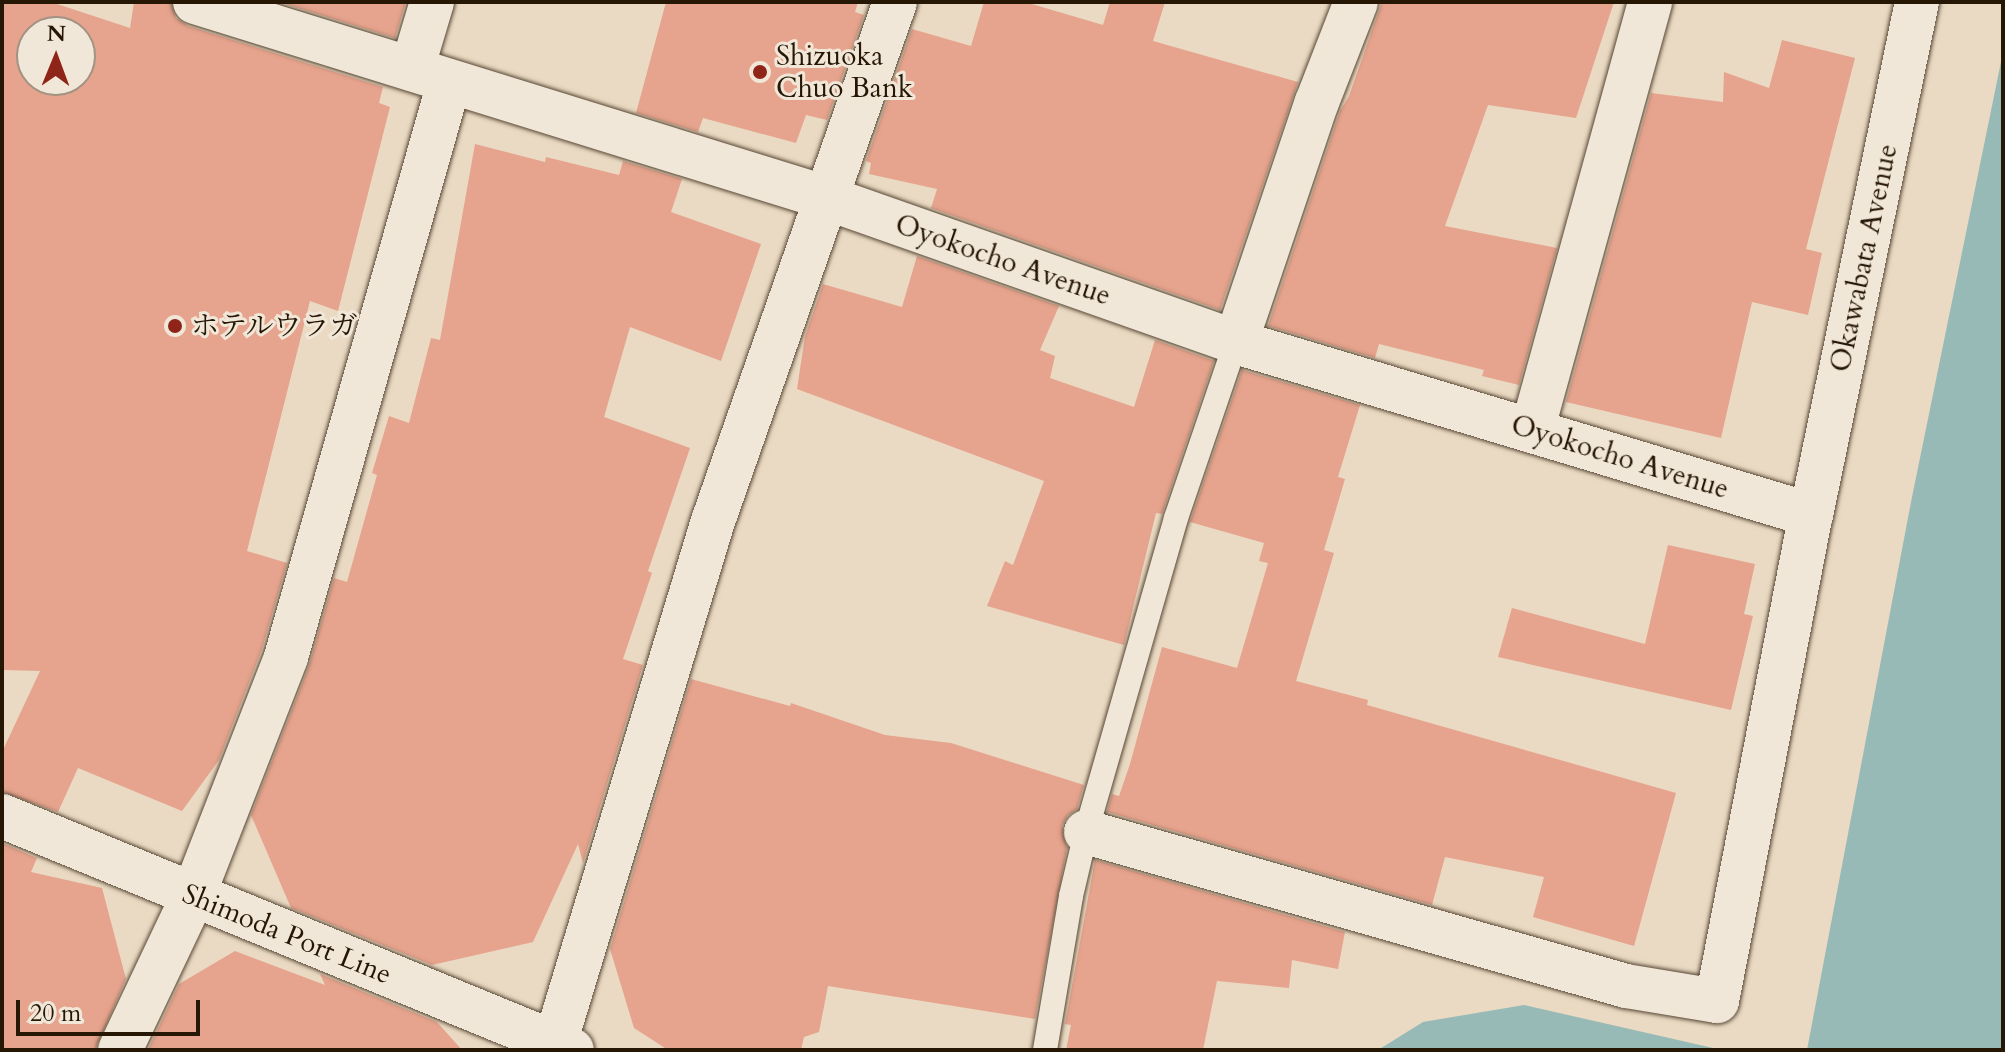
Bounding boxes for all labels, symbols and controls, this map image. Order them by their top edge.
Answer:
north arrow [16,16,96,96]
text: N [47,19,66,49]
place label: Shizuoka Chuo Bank [776,39,913,105]
marker: Shizuoka Chuo Bank [751,63,769,81]
street label: Okawabata Avenue [1823,141,1905,375]
street label: Oyokocho Avenue [891,207,1115,313]
place label: ホテルウラガ [191,309,359,343]
marker: ホテルウラガ [166,317,184,335]
street label: Oyokocho Avenue [1507,408,1733,506]
street label: Shimoda Port Line [178,877,396,991]
scale bar [20,984,204,1034]
text: 20 m [30,997,81,1030]

